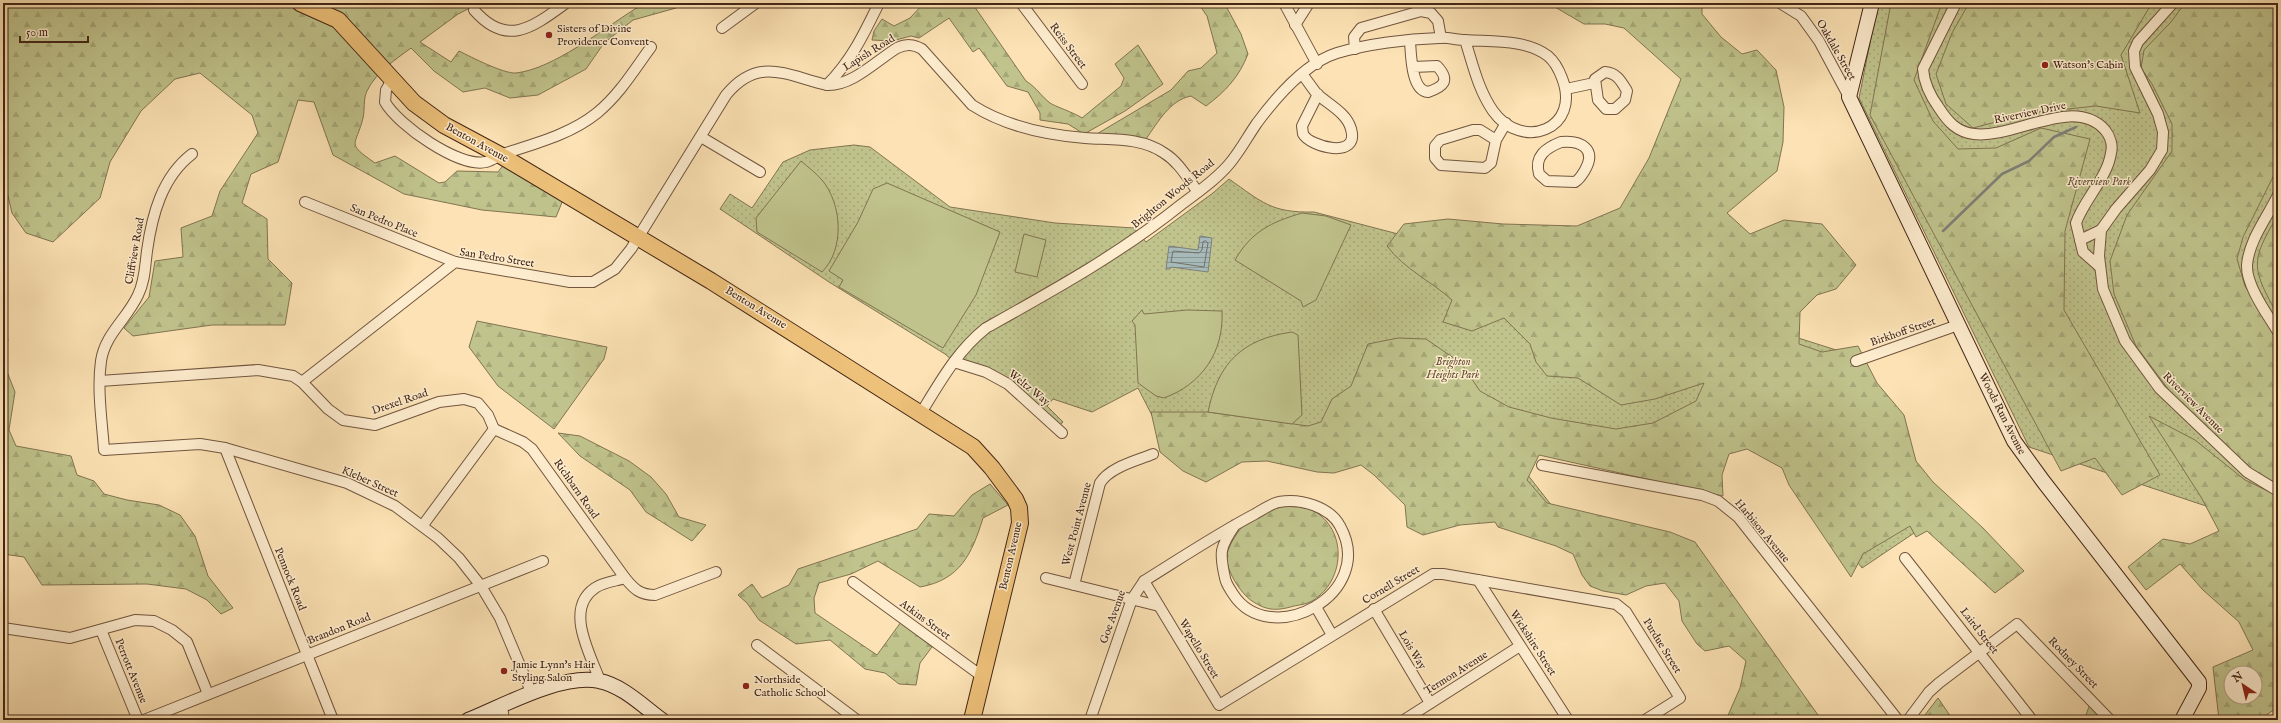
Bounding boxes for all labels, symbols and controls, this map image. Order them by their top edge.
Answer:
street label: Oakdale Street [1813,17,1859,83]
scale bar [20,18,88,44]
street label: Reiss Street [1046,20,1090,72]
place label: Sisters of Divine Providence Convent [557,22,649,49]
text: 50 m [26,25,48,40]
marker: Sisters of Divine Providence Convent [544,30,554,40]
street label: Lapish Road [841,32,898,74]
place label: Watson's Cabin [2053,58,2124,72]
marker: Watson's Cabin [2040,60,2050,70]
street label: Riverview Drive [1993,99,2067,127]
street label: Benton Avenue [443,120,511,166]
street label: Brighton Woods Road [1129,156,1217,232]
park label: Riverview Park [2067,175,2131,189]
street label: San Pedro Place [348,201,420,241]
street label: Cliffview Road [122,216,148,286]
street label: San Pedro Street [459,245,536,271]
street label: Benton Avenue [723,284,789,332]
street label: Birkhoff Street [1869,314,1938,350]
park label: Brighton Heights Park [1425,355,1480,383]
street label: Weltz Way [1006,367,1053,409]
street label: Riverview Avenue [2159,369,2227,437]
street label: Woods Run Avenue [1975,371,2029,457]
street label: Drexel Road [370,386,430,418]
street label: Richbarn Road [550,456,602,522]
street label: Kleber Street [339,463,401,501]
street label: West Point Avenue [1059,481,1095,567]
street label: Harbison Avenue [1731,496,1793,566]
street label: Benton Avenue [996,520,1026,592]
street label: Pennock Road [271,545,309,613]
street label: Cornell Street [1360,562,1422,608]
street label: Goe Avenue [1097,588,1129,646]
street label: Atkins Street [896,596,953,643]
street label: Laird Street [1957,605,2002,657]
street label: Wickshire Street [1507,608,1560,679]
street label: Brandon Road [305,610,373,648]
street label: Purdue Street [1640,616,1685,676]
street label: Wapello Street [1176,617,1222,682]
street label: Lois Way [1395,628,1429,672]
street label: Rodney Street [2045,634,2101,692]
street label: Perrott Avenue [112,636,150,706]
street label: Termon Avenue [1422,648,1490,698]
place label: Jamie Lynn's Hair Styling Salon [510,658,595,685]
north arrow [2223,665,2263,705]
marker: Jamie Lynn's Hair Styling Salon [499,666,509,676]
text: N [2229,669,2246,687]
place label: Northside Catholic School [754,673,826,700]
marker: Northside Catholic School [741,681,751,691]

